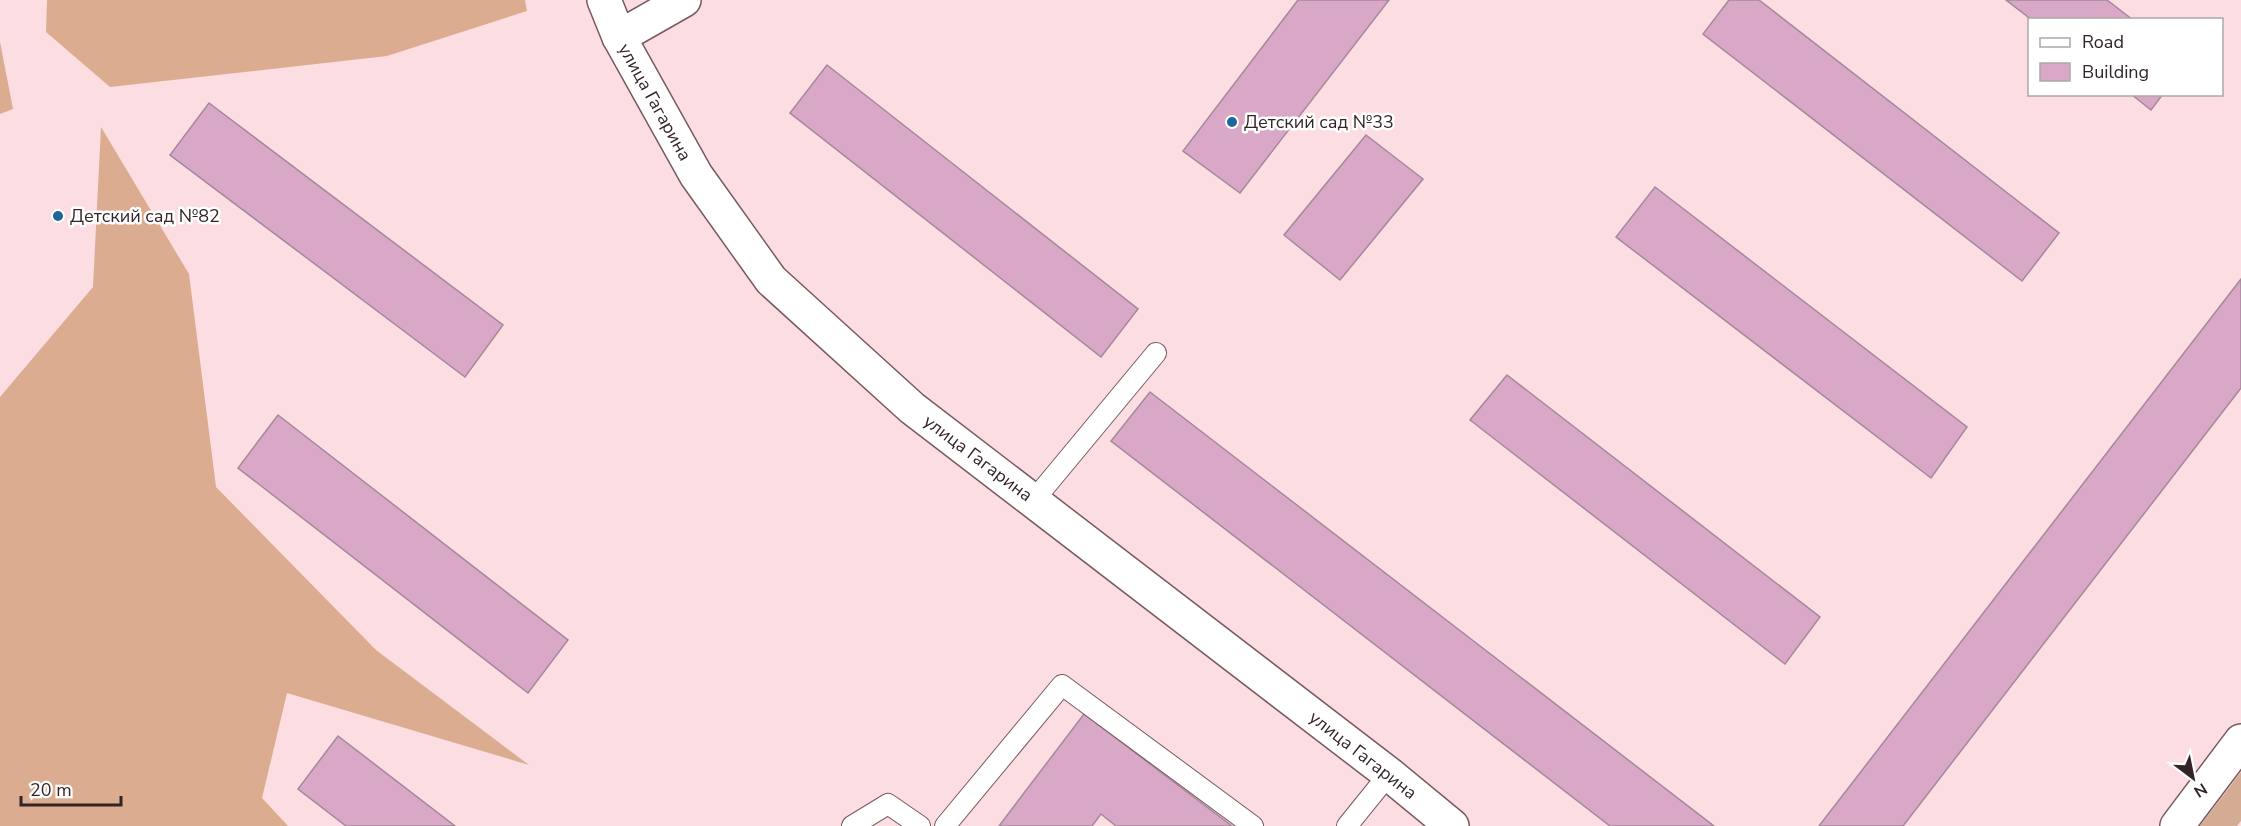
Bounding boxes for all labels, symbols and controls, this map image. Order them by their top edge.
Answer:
legend [2028,18,2223,96]
text: Road [2082,30,2124,54]
street label: улица Гагарина [613,39,697,165]
text: Building [2082,60,2149,84]
place label: Детский сад №33 [1244,110,1394,134]
marker: Детский сад №33 [1225,115,1239,129]
place label: Детский сад №82 [70,204,220,228]
marker: Детский сад №82 [51,209,65,223]
street label: улица Гагарина [919,409,1037,507]
street label: улица Гагарина [1304,705,1422,805]
north arrow [2163,748,2223,808]
scale bar [21,769,122,807]
text: N [2190,777,2211,802]
text: 20 m [30,778,72,802]

